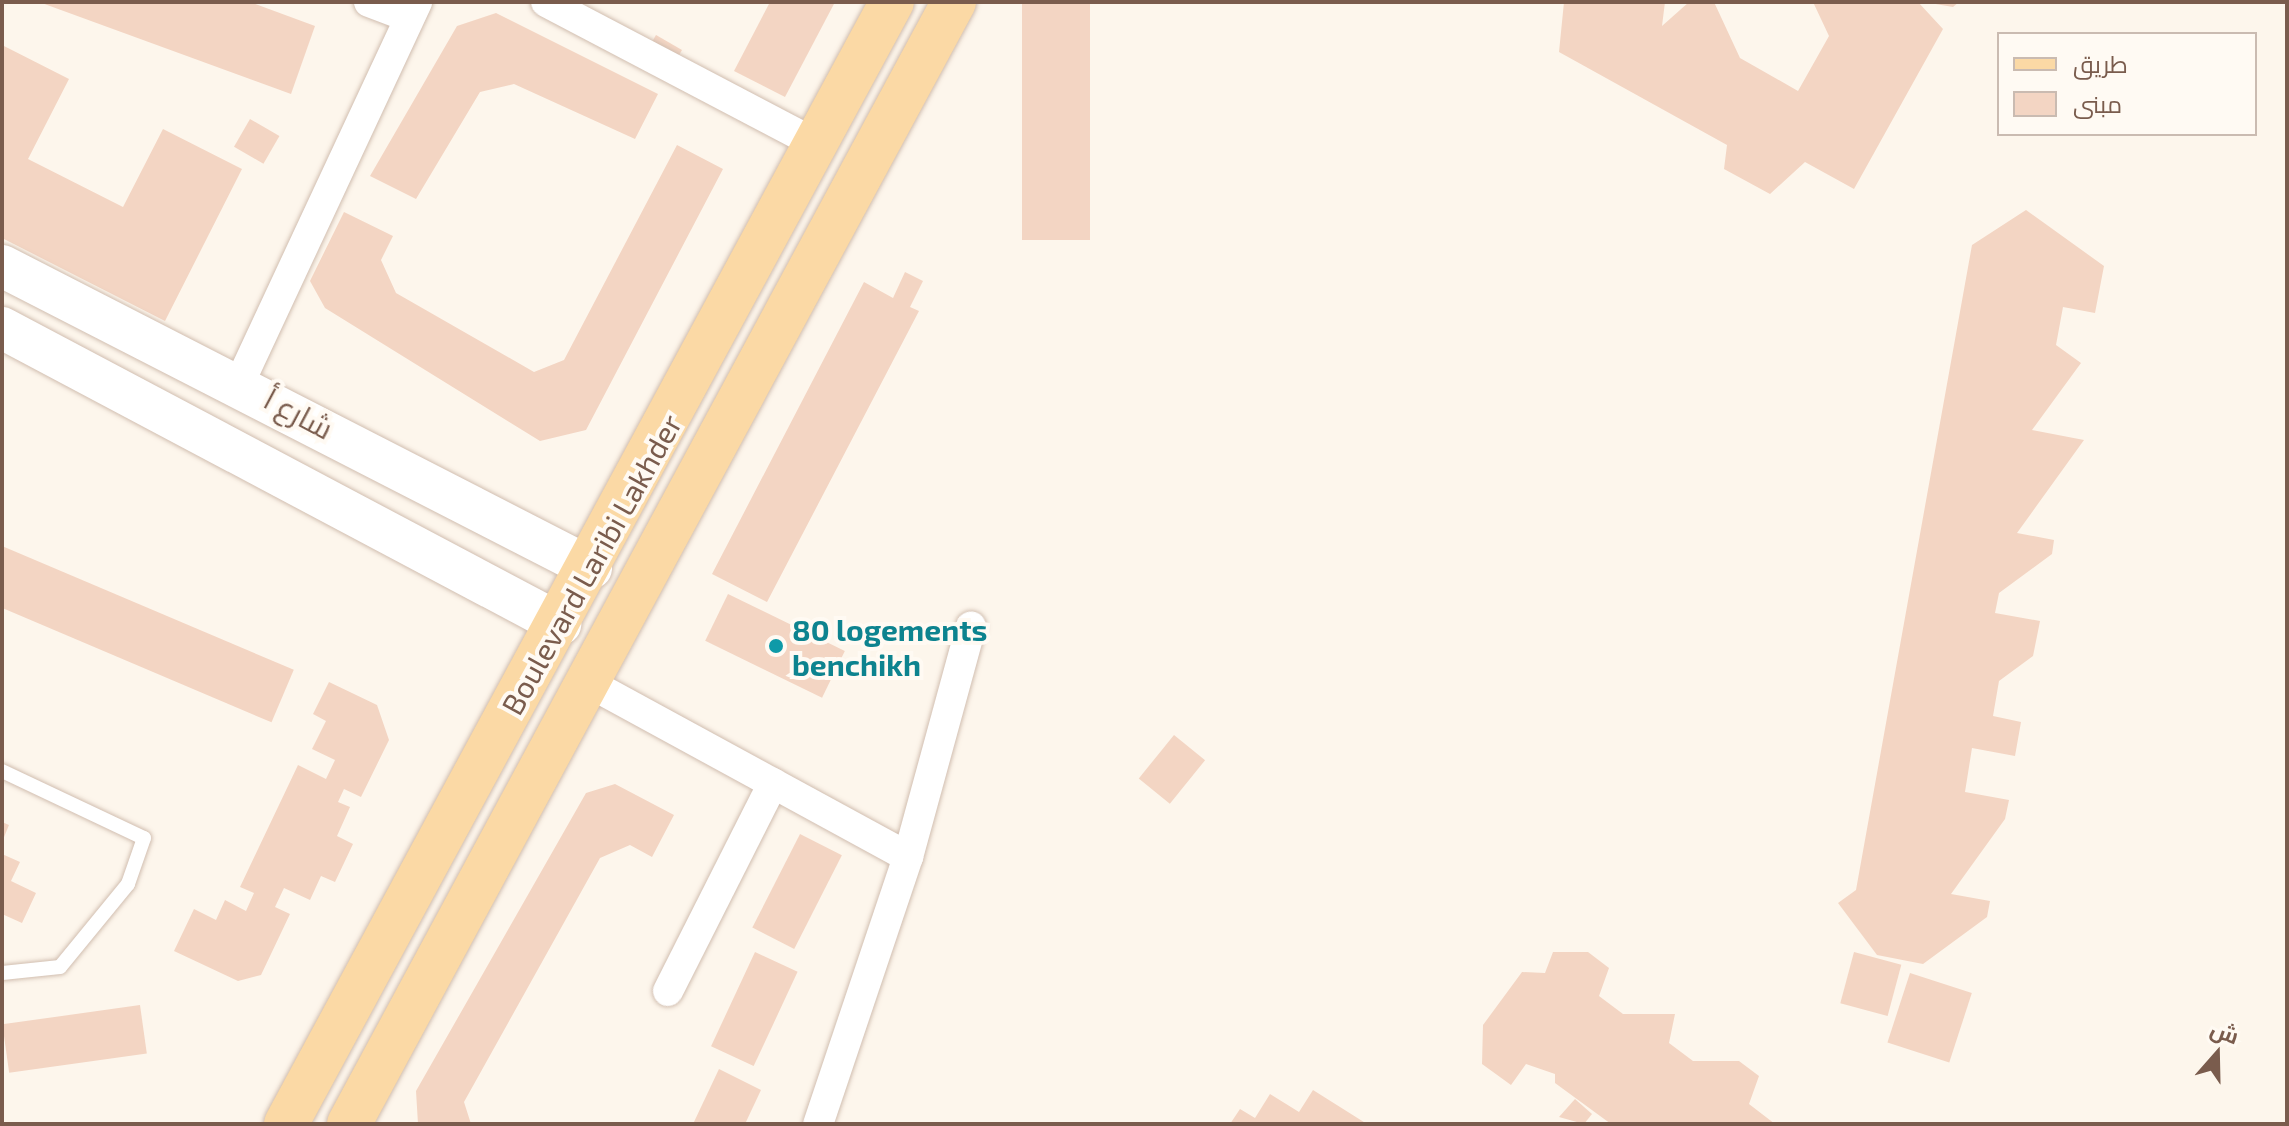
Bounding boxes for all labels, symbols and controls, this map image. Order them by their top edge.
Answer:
legend [1997,32,2257,136]
text: طريق [2073,49,2128,78]
text: مبنى [2073,89,2122,118]
street label: شارع أ [258,380,340,446]
street label: Boulevard Laribi Lakhder [493,407,689,721]
place label: 80 logements benchikh [792,611,987,682]
marker: 80 logements benchikh [767,637,785,655]
north arrow [2177,1014,2257,1094]
text: ش [2207,1014,2243,1048]

